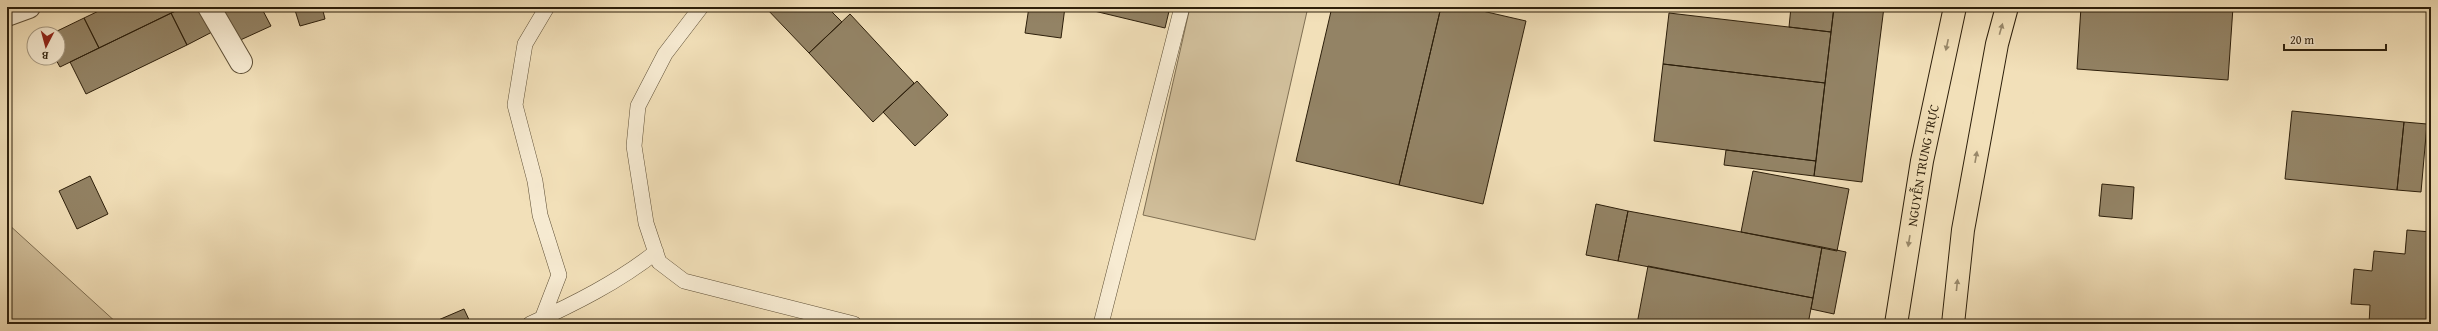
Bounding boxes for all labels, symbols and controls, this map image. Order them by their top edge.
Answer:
one-way arrow [1998,23,2004,35]
north arrow [26,26,66,66]
scale bar [2284,26,2386,52]
text: 20 m [2290,31,2314,48]
one-way arrow [1943,39,1949,51]
text: B [41,48,49,64]
street label: NGUYỄN TRUNG TRỰC [1902,102,1943,228]
one-way arrow [1974,151,1980,163]
one-way arrow [1906,235,1912,248]
one-way arrow [1954,279,1960,291]

